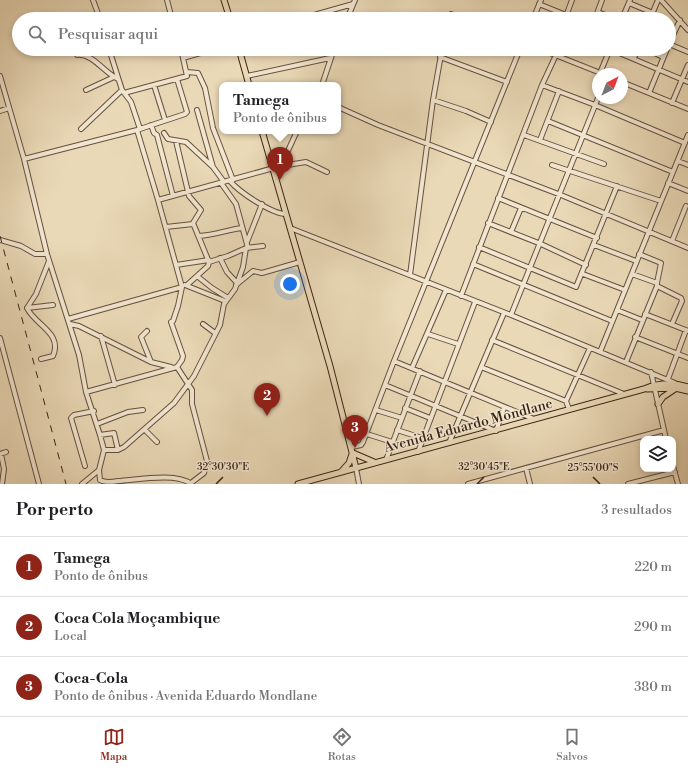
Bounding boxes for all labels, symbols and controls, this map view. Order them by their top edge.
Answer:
search box [12,12,676,56]
icon: search [26,23,48,45]
text: Pesquisar aqui [58,25,158,44]
north arrow [592,68,628,104]
popup [219,82,341,134]
text: Tamega [233,91,289,110]
text: Ponto de ônibus [233,110,327,126]
pin: 1 [267,147,293,180]
your location [280,274,300,294]
pin: 2 [254,383,280,416]
street label: Avenida Eduardo Mondlane [381,395,555,457]
pin: 3 [342,415,368,448]
map controls [640,436,676,472]
button: layers [640,436,676,472]
text: 32°30'30"E [197,461,249,473]
text: 32°30'45"E [458,461,510,473]
text: 25°55'00"S [567,462,619,474]
text: Por perto [16,499,93,521]
text: 3 resultados [601,502,672,518]
text: Tamega [54,549,110,568]
text: 1 [26,559,32,575]
text: 220 m [634,559,672,575]
text: Ponto de ônibus [54,568,148,584]
text: Coca Cola Moçambique [54,609,220,628]
text: 2 [25,619,33,635]
text: 290 m [634,619,672,635]
text: Local [54,628,87,644]
text: Coca-Cola [54,669,128,688]
text: 3 [25,679,33,695]
text: 380 m [634,679,672,695]
text: Ponto de ônibus · Avenida Eduardo Mondlane [54,688,317,704]
tab: Mapa [100,726,127,764]
tab: Rotas [328,726,356,764]
tab: Salvos [556,726,588,764]

